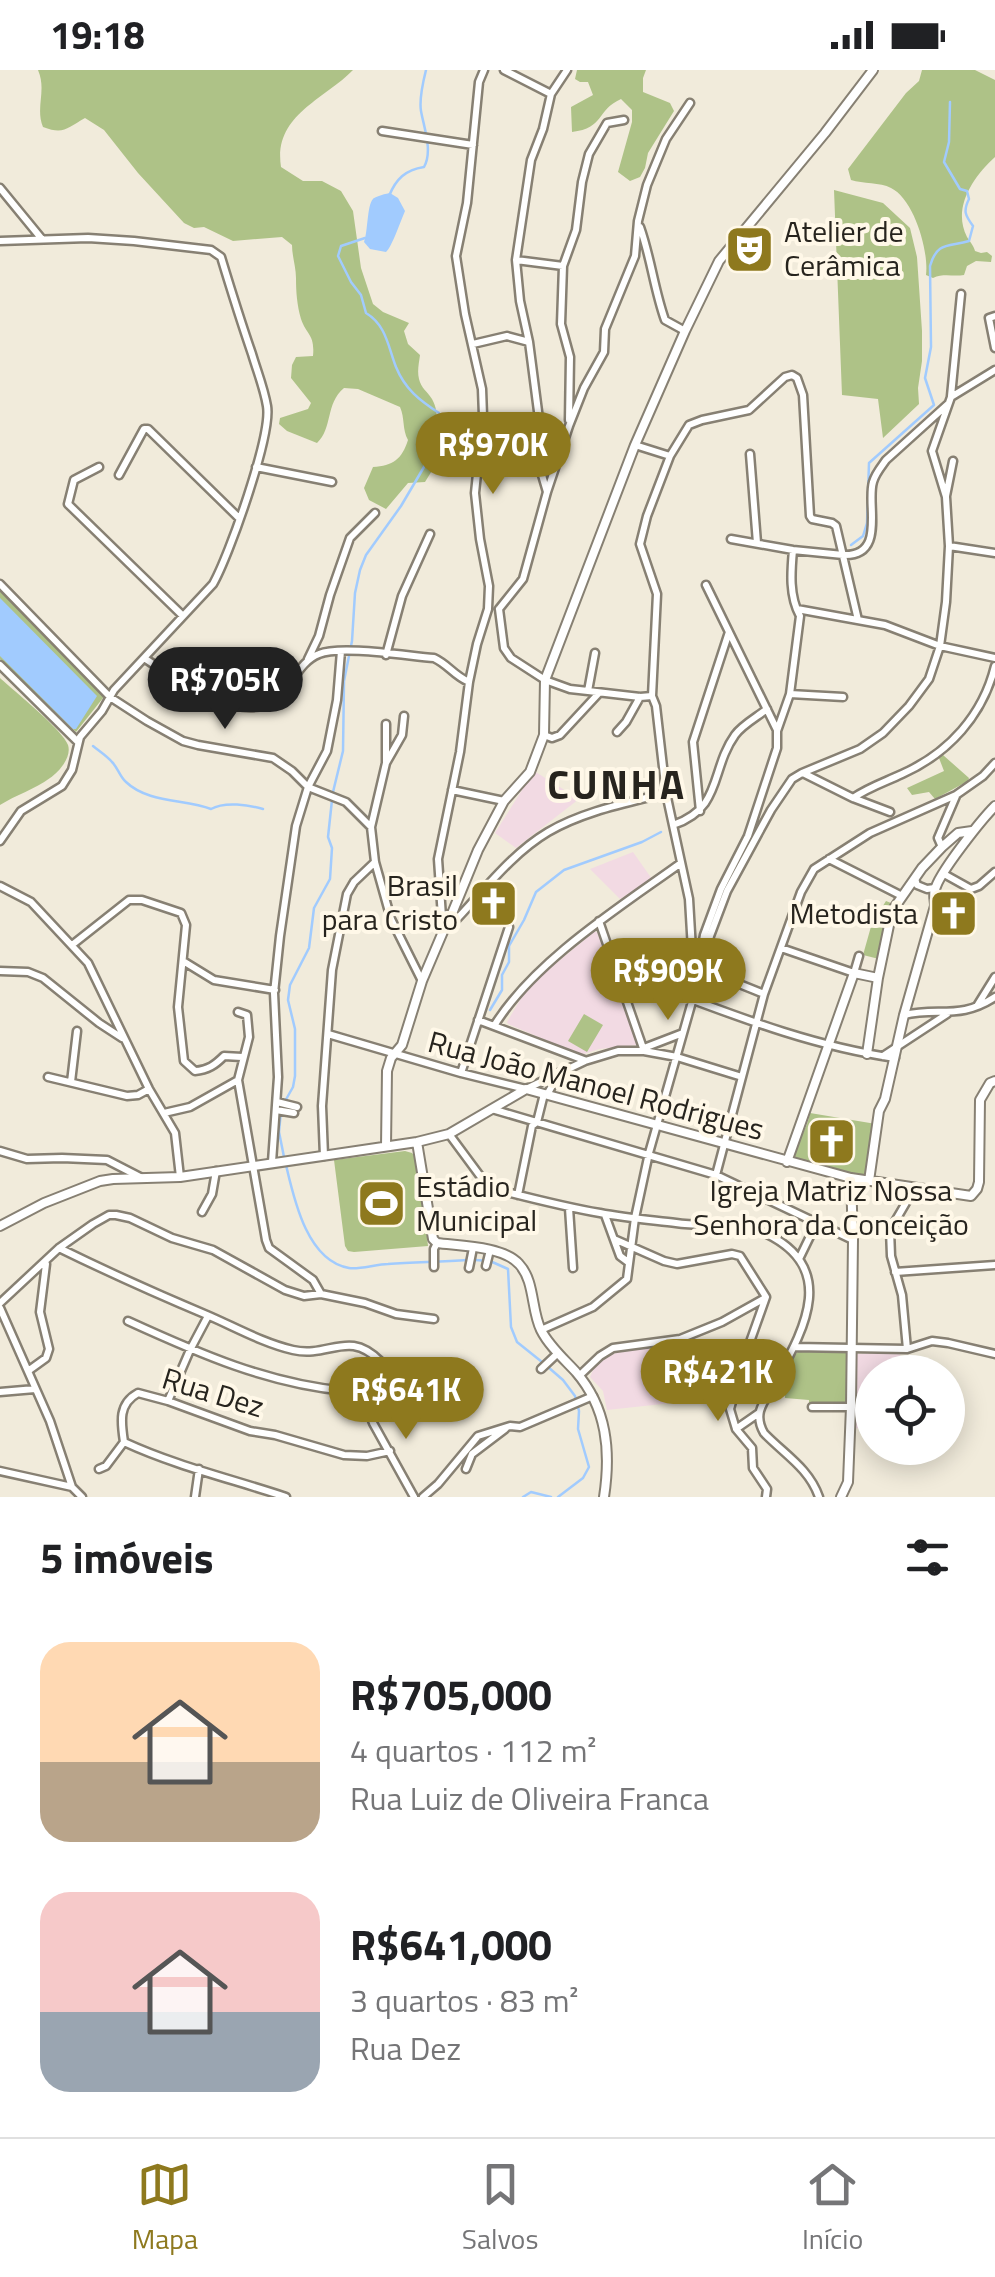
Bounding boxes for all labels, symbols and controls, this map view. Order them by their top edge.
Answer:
text: 19:18 [50,6,145,64]
place label: Atelier de Cerâmica [784,208,904,288]
theatre icon: Atelier de Cerâmica [723,223,775,275]
pin: R$970K [412,412,574,497]
text: R$970K [438,420,548,468]
pin: R$705K [144,647,306,732]
text: R$705K [170,655,280,703]
district label: CUNHA [547,754,687,815]
place label: Brasil para Cristo [322,862,458,942]
church icon: Brasil para Cristo [467,877,519,929]
church icon: Metodista [927,888,979,940]
place label: Metodista [790,890,918,936]
pin: R$909K [587,938,749,1023]
text: R$909K [613,946,723,994]
street label: Rua João Manoel Rodrigues [423,1018,769,1152]
church icon: Igreja Matriz Nossa Senhora da Conceição [805,1116,857,1168]
place label: Estádio Municipal [416,1163,537,1243]
place label: Igreja Matriz Nossa Senhora da Conceição [693,1167,969,1247]
sports icon: Estádio Municipal [355,1178,407,1230]
pin: R$421K [637,1339,799,1424]
text: R$421K [663,1347,773,1395]
street label: Rua Dez [157,1355,270,1429]
map controls [855,1355,965,1465]
button: locate [855,1355,965,1465]
pin: R$641K [325,1357,487,1442]
text: R$641K [351,1365,461,1413]
text: 5 imóveis [40,1525,214,1589]
icon: filters [900,1530,955,1585]
text: R$705,000 [350,1662,552,1726]
icon: home [120,1682,240,1802]
text: 4 quartos · 112 m² [350,1726,596,1774]
text: Rua Luiz de Oliveira Franca [350,1774,709,1822]
text: R$641,000 [350,1912,552,1976]
icon: home [120,1932,240,2052]
text: 3 quartos · 83 m² [350,1976,579,2024]
text: Rua Dez [350,2024,461,2072]
tab: Mapa [132,2157,198,2260]
tab: Salvos [462,2157,538,2260]
tab: Início [802,2157,863,2260]

